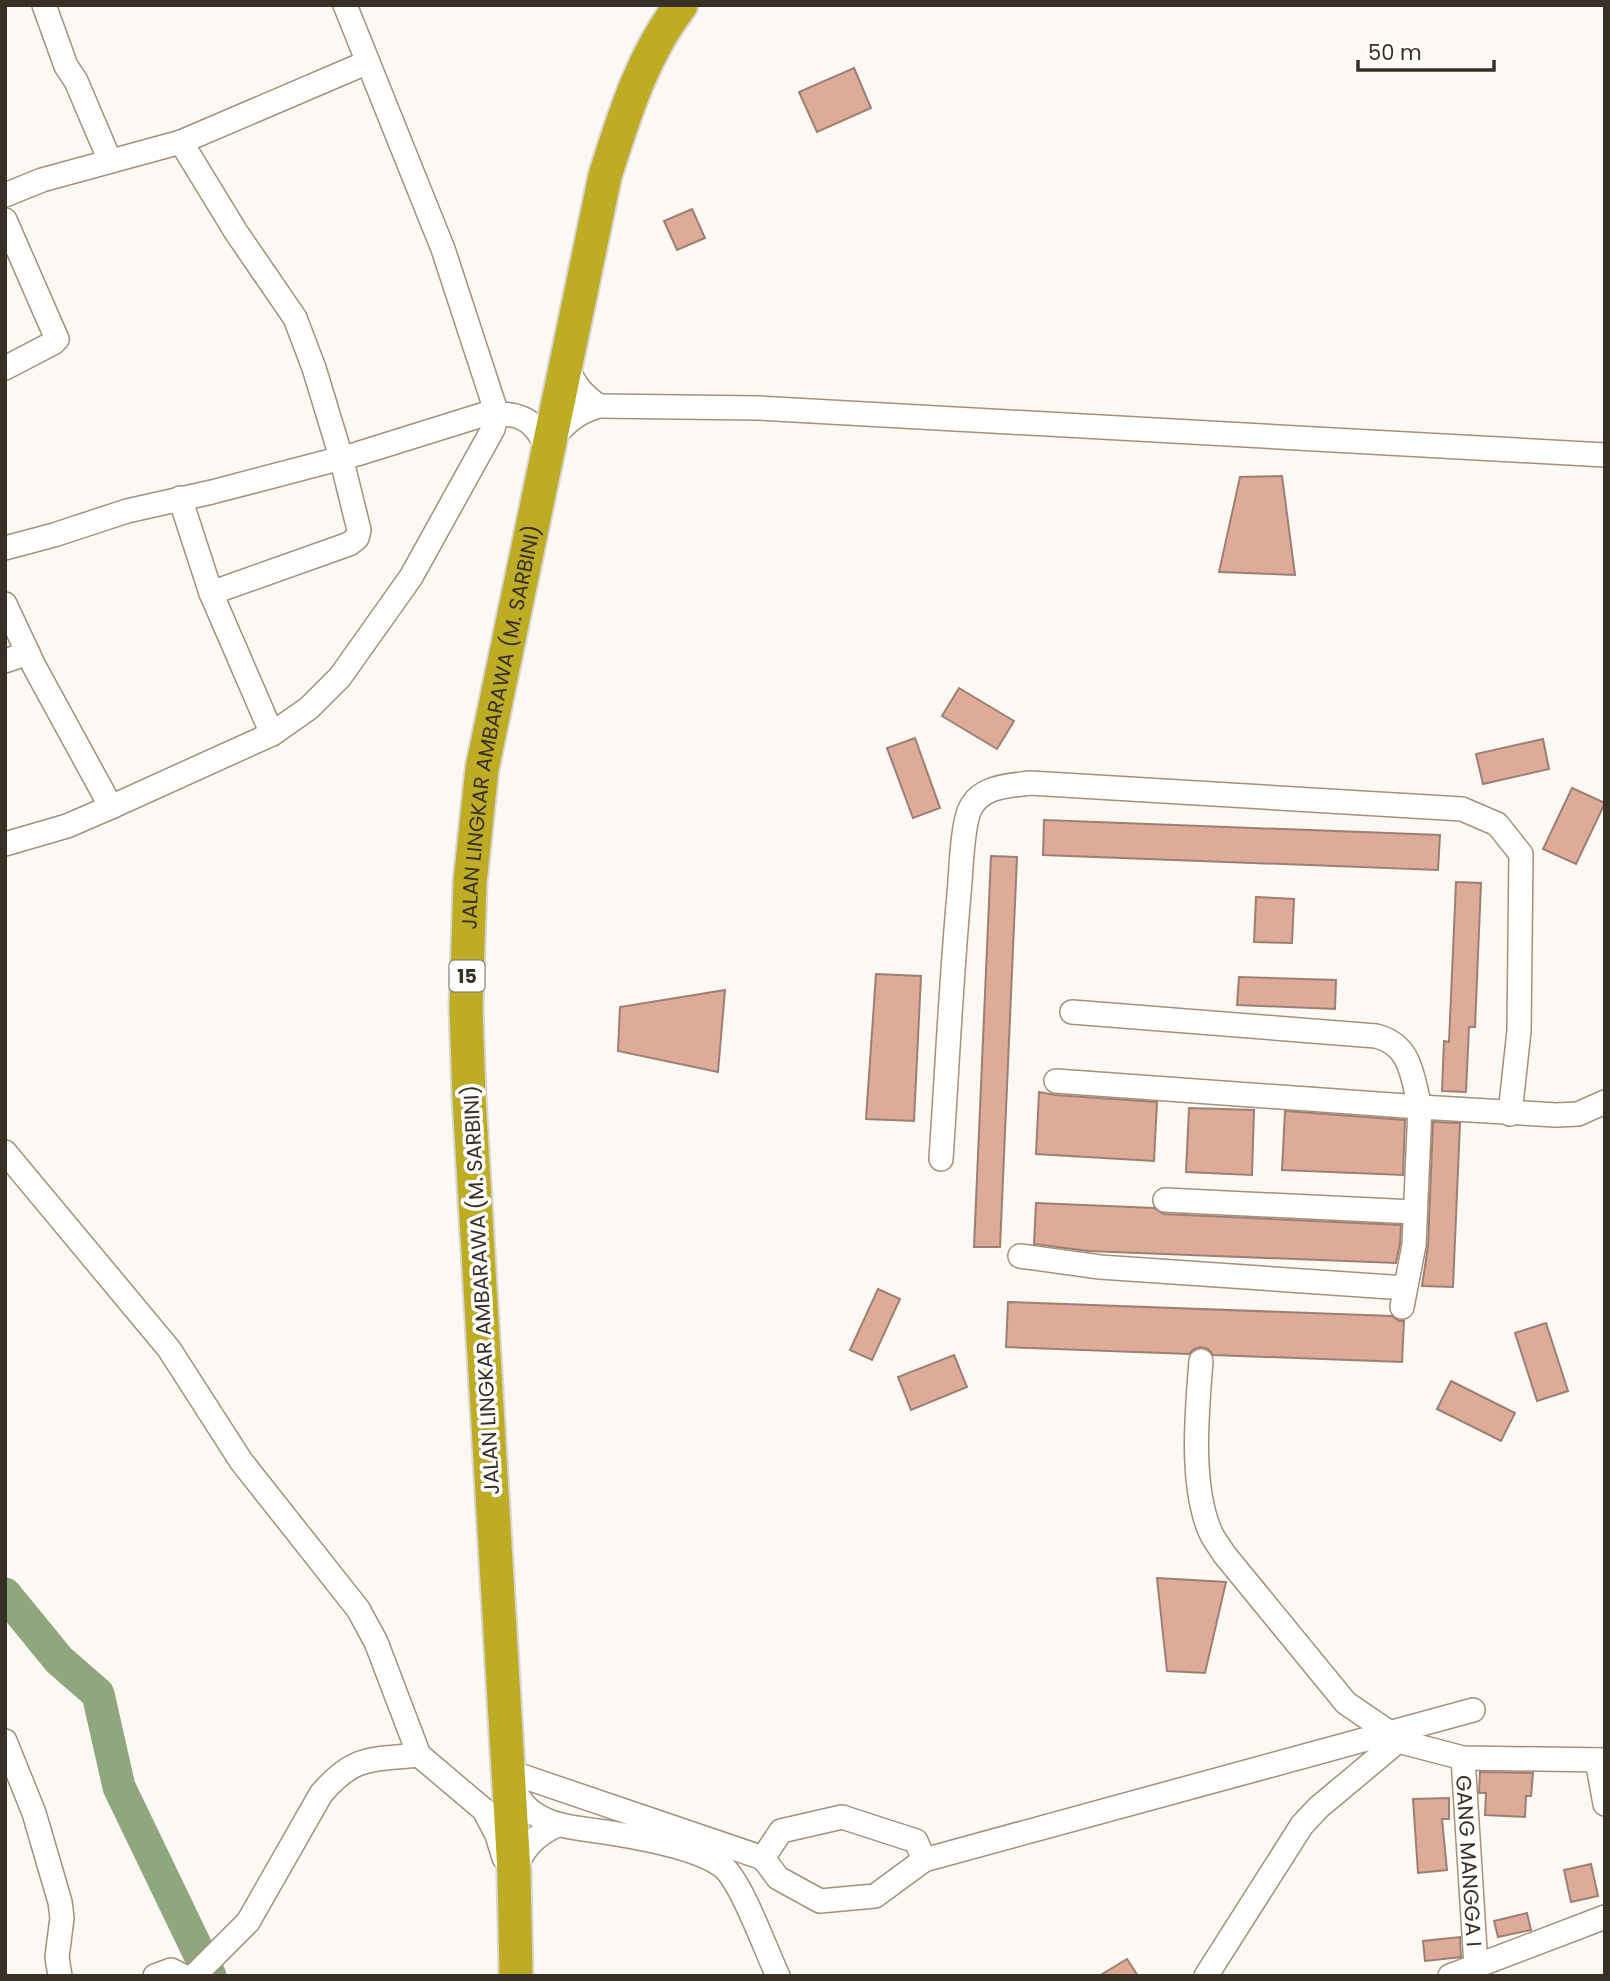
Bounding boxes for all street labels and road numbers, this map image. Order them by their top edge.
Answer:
street label: JALAN LINGKAR AMBARAWA (M. SARBINI) [454,522,547,930]
road number: 15 [449,960,484,992]
street label: JALAN LINGKAR AMBARAWA (M. SARBINI) [456,1084,506,1496]
street label: GANG MANGGA I [1450,1774,1489,1947]

